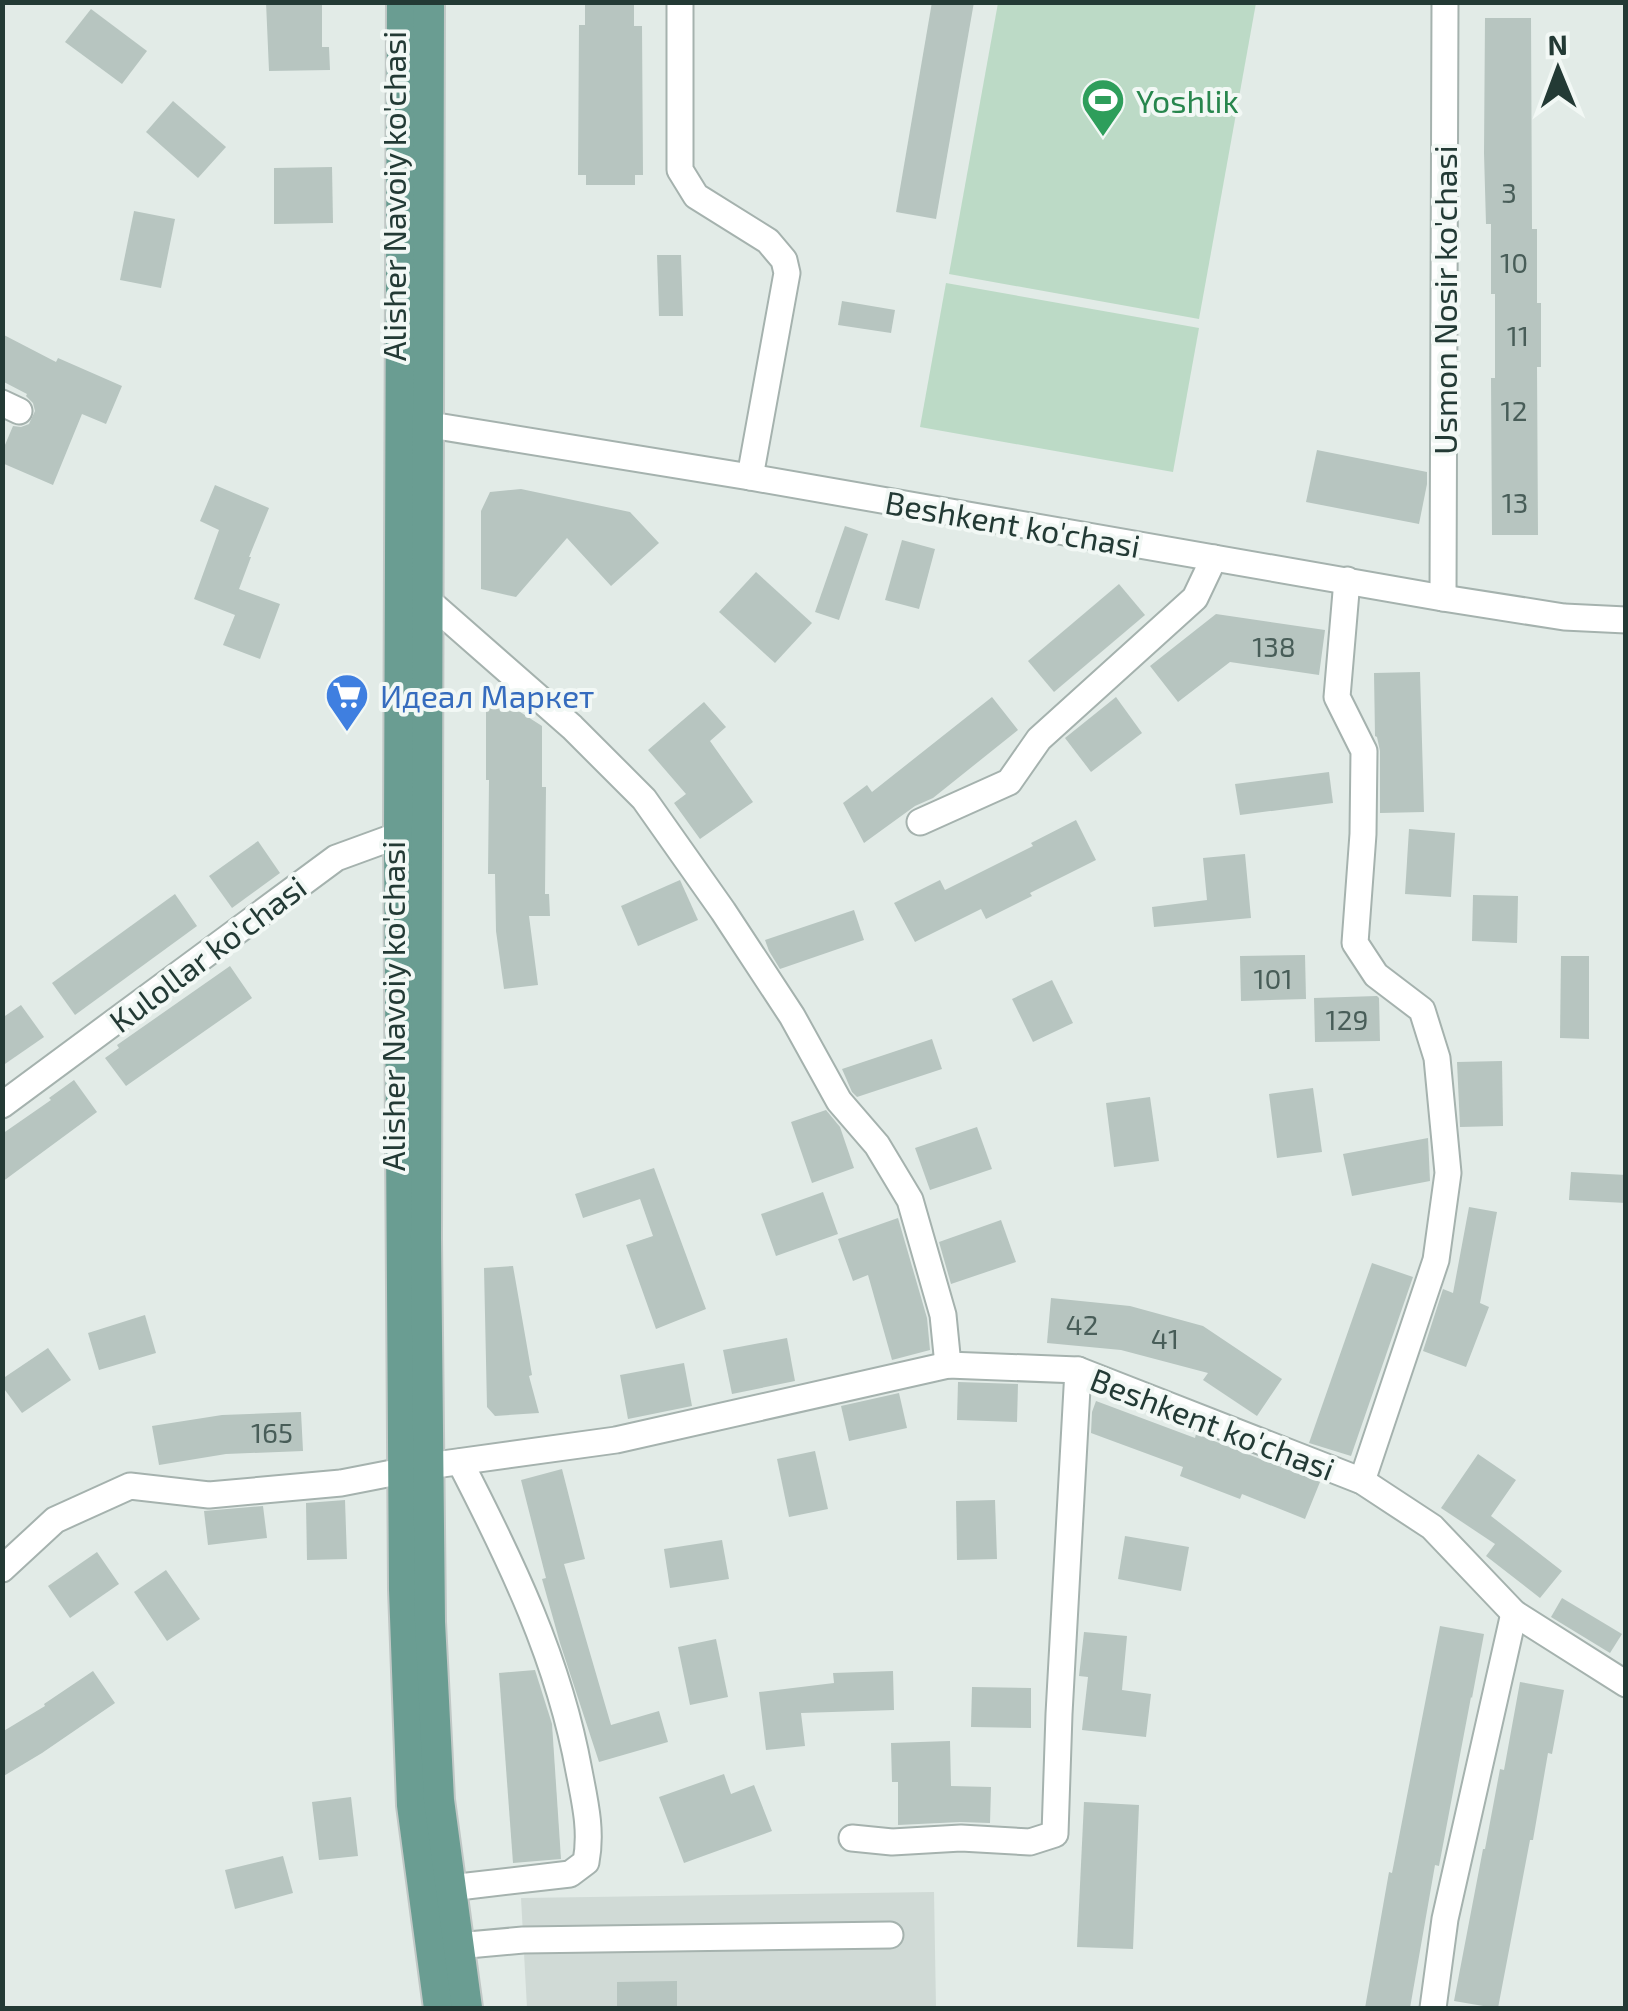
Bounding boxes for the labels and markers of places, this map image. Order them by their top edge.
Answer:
sports icon: Yoshlik [1080,77,1126,138]
place label: Yoshlik [1136,81,1239,119]
supermarket icon: Идеал Маркет [324,672,370,733]
place label: Идеал Маркет [380,676,594,714]

